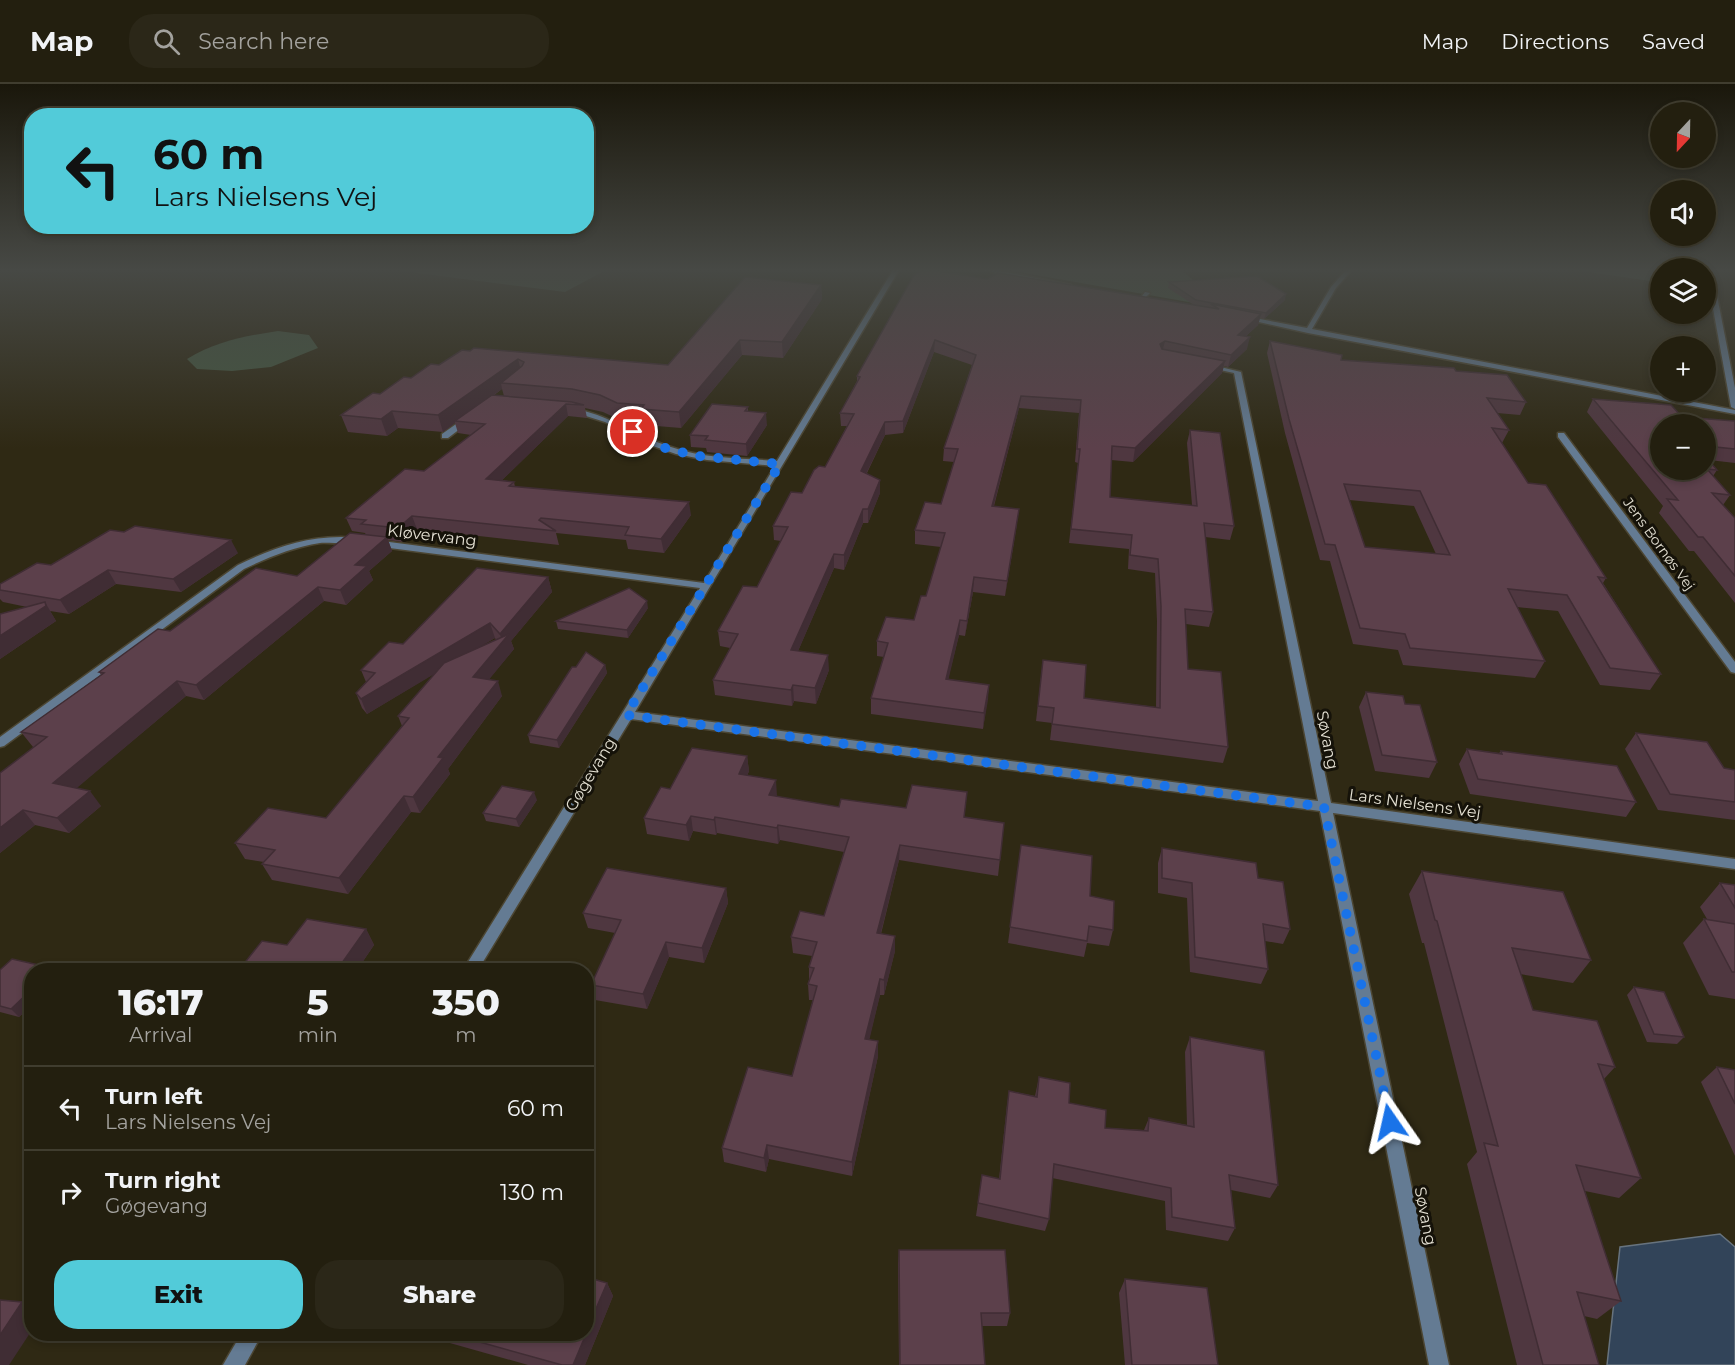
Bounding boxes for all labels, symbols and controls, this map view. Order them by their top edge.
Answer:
search box [129,14,549,68]
text: Map [30,24,93,58]
icon: search [150,25,183,58]
text: Search here [198,28,329,55]
text: Map [1422,29,1468,54]
text: Directions [1501,29,1609,54]
text: Saved [1642,29,1705,54]
north arrow [1650,102,1716,168]
map controls [1650,102,1716,480]
text: 60 m [153,128,264,180]
icon: left [54,132,132,210]
text: Lars Nielsens Vej [153,180,378,213]
button: sound [1650,180,1716,246]
button: layers [1650,258,1716,324]
button: + [1650,336,1716,402]
pin [607,406,658,457]
button: − [1650,414,1716,480]
icon: arrive [616,415,649,448]
street label: Jens Bornøs Vej [1619,493,1699,594]
street label: Kløvervang [386,521,478,550]
street label: Søvang [1313,709,1342,771]
street label: Gøgevang [561,734,620,814]
street label: Lars Nielsens Vej [1348,785,1482,822]
text: 16:17 [118,980,204,1024]
text: 5 [307,980,329,1024]
text: 350 [432,980,500,1024]
text: Arrival [129,1023,192,1047]
text: min [298,1023,338,1047]
text: m [455,1023,477,1047]
text: Turn left [105,1083,203,1110]
position arrow [1358,1090,1422,1154]
icon: left [54,1092,87,1125]
text: 60 m [507,1095,564,1122]
text: Lars Nielsens Vej [105,1110,271,1134]
text: Turn right [105,1167,220,1194]
icon: right [54,1176,87,1209]
text: 130 m [500,1179,564,1206]
street label: Søvang [1411,1185,1440,1247]
text: Gøgevang [105,1194,208,1218]
button: Exit [54,1260,303,1329]
button: Share [315,1260,564,1329]

